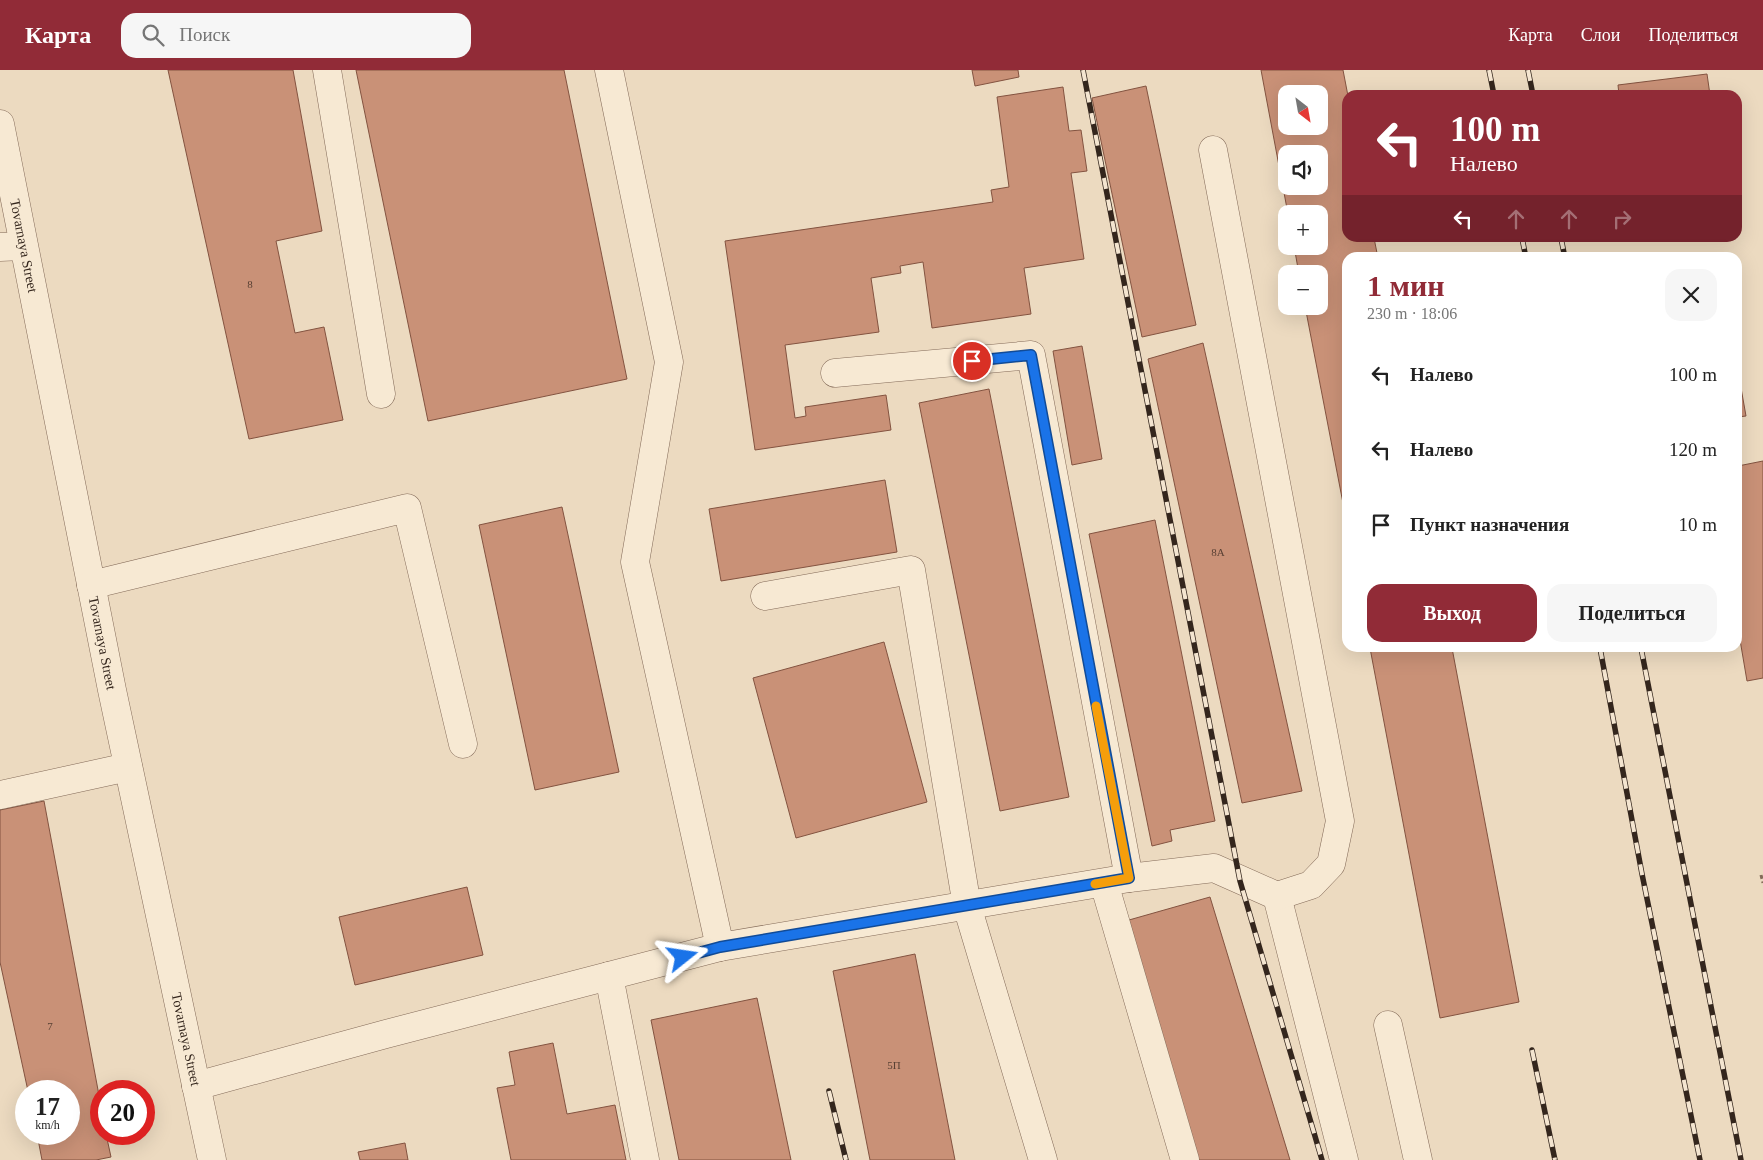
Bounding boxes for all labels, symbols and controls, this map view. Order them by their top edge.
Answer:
search box [121,13,471,58]
icon: search [139,21,167,49]
text: Карта [25,22,91,48]
text: Поиск [179,24,230,45]
text: Карта [1508,25,1553,45]
text: Слои [1581,25,1620,45]
text: Поделиться [1648,25,1738,45]
north arrow [1278,85,1328,135]
map controls [1278,85,1328,315]
icon: left [1367,110,1432,175]
text: 100 m [1450,110,1540,149]
button: sound [1278,145,1328,195]
text: Налево [1450,151,1518,176]
street label: Tovarnaya Street [7,198,40,294]
button: + [1278,205,1328,255]
icon: left [1449,205,1477,233]
icon: ahead [1502,205,1530,233]
icon: ahead [1555,205,1583,233]
icon: right [1608,205,1636,233]
button: − [1278,265,1328,315]
text: 1 мин [1367,269,1445,302]
button: close [1665,269,1717,321]
house number: 8 [247,278,253,290]
text: 230 m · 18:06 [1367,305,1457,322]
pin [951,340,993,382]
icon: arrive [958,347,986,375]
icon: left [1367,361,1395,389]
text: Налево [1410,364,1473,385]
text: 100 m [1669,364,1717,385]
icon: left [1367,436,1395,464]
text: Налево [1410,439,1473,460]
text: 120 m [1669,439,1717,460]
icon: arrive [1367,511,1395,539]
text: Пункт назначения [1410,514,1569,535]
text: 10 m [1678,514,1717,535]
house number: 8А [1211,546,1225,558]
button: Выход [1367,584,1537,642]
button: Поделиться [1547,584,1717,642]
street label: Tovarnaya Street [86,595,119,691]
position arrow [656,930,708,982]
street label: Tovarnaya Street [169,991,203,1087]
house number: 7 [47,1020,53,1032]
house number: 5П [887,1059,901,1071]
speed limit sign: 20 [90,1080,155,1145]
text: 17 [35,1093,60,1120]
text: km/h [35,1118,60,1132]

